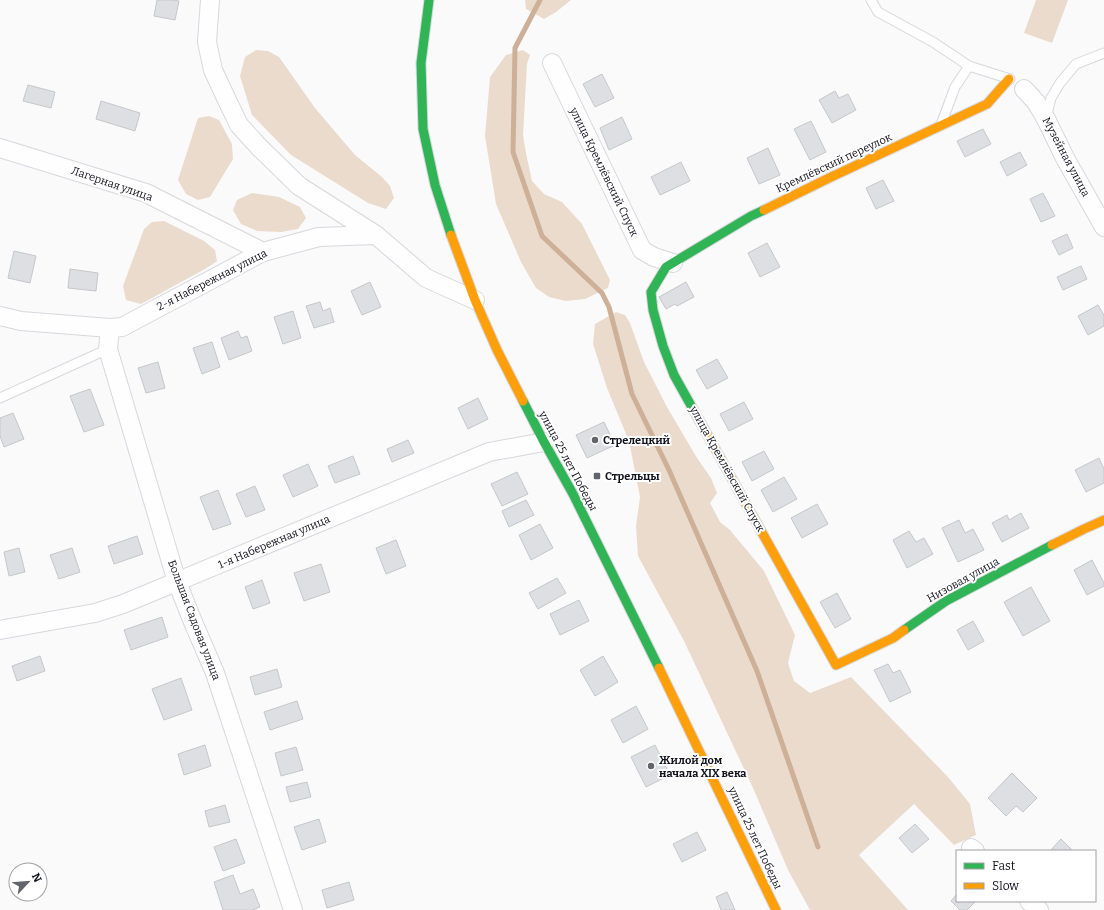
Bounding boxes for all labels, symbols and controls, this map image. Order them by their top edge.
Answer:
street label: улица Кремлёвский Спуск [567,104,641,239]
street label: Музейная улица [1040,115,1092,199]
street label: Кремлёвский переулок [774,130,894,196]
street label: Лагерная улица [70,164,154,204]
street label: 2-я Набережная улица [155,247,269,313]
street label: улица Кремлёвский Спуск [686,403,767,535]
street label: улица 25 лет Победы [536,408,600,513]
place label: Стрелецкий [603,434,671,447]
marker: Стрелецкий [590,435,600,445]
place label: Стрельцы [605,470,660,483]
marker: Стрельцы [592,471,602,481]
street label: 1-я Набережная улица [216,513,332,571]
street label: Низовая улица [925,555,1001,605]
street label: Большая Садовая улица [165,558,223,682]
place label: Жилой дом начала XIX века [659,754,747,780]
marker: Жилой дом начала XIX века [646,761,656,771]
street label: улица 25 лет Победы [725,784,785,891]
legend [956,850,1096,902]
text: Fast [992,859,1016,873]
north arrow [8,862,48,902]
text: N [29,871,44,885]
text: Slow [992,879,1019,893]

